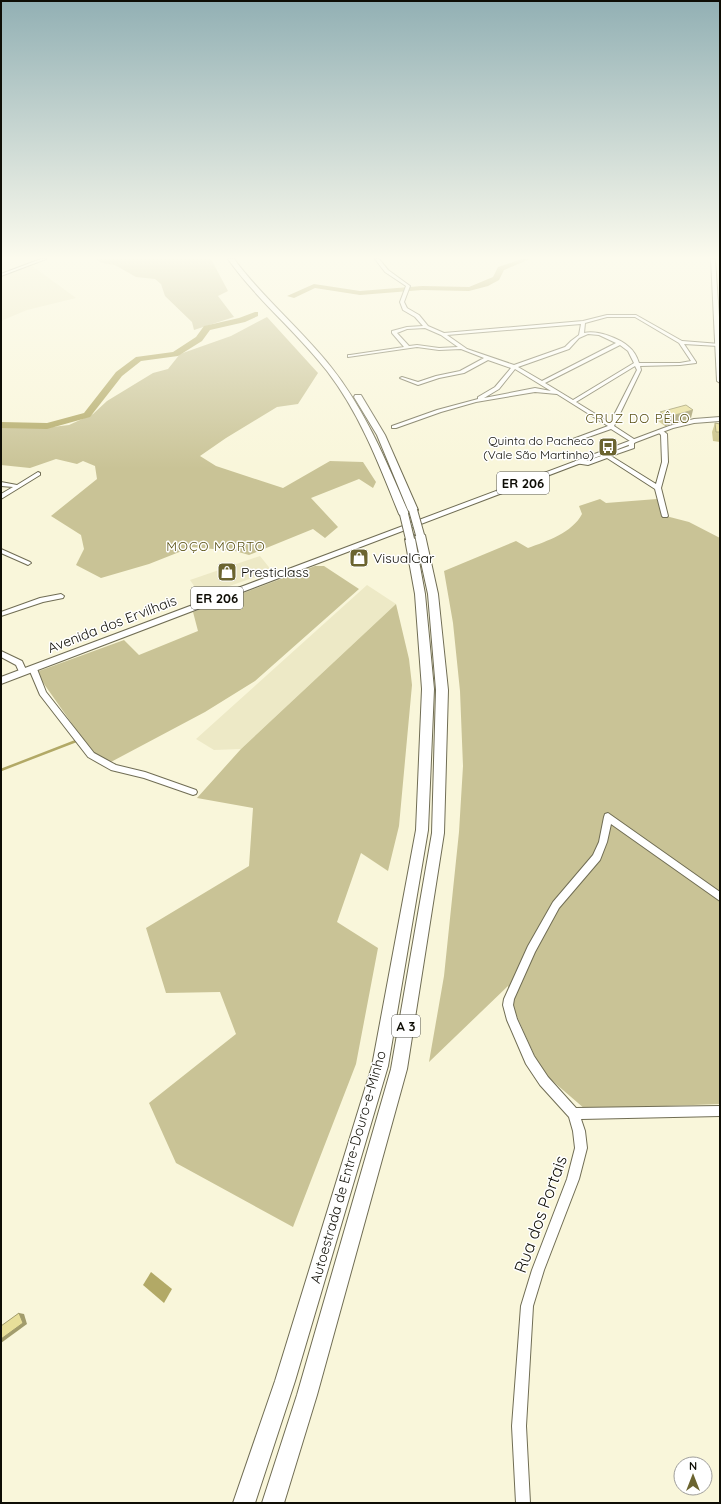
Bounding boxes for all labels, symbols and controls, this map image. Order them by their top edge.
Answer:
district label: CRUZ DO PÊLO [585,410,691,426]
place label: Quinta do Pacheco (Vale São Martinho) [483,433,594,462]
bus stop icon: Quinta do Pacheco (Vale São Martinho) [597,436,619,458]
road number: ER 206 [497,472,549,494]
district label: MOÇO MORTO [166,538,266,554]
shop icon: VisualCar [348,547,370,569]
place label: VisualCar [373,549,435,567]
shop icon: Presticlass [216,561,238,583]
place label: Presticlass [241,563,309,581]
road number: ER 206 [191,587,243,609]
street label: Avenida dos Ervilhais [45,591,179,657]
road number: A 3 [392,1015,420,1037]
street label: Autoestrada de Entre-Douro-e-Minho [306,1049,390,1285]
street label: Rua dos Portais [509,1152,571,1276]
north arrow [673,1456,713,1496]
text: N [689,1459,697,1473]

